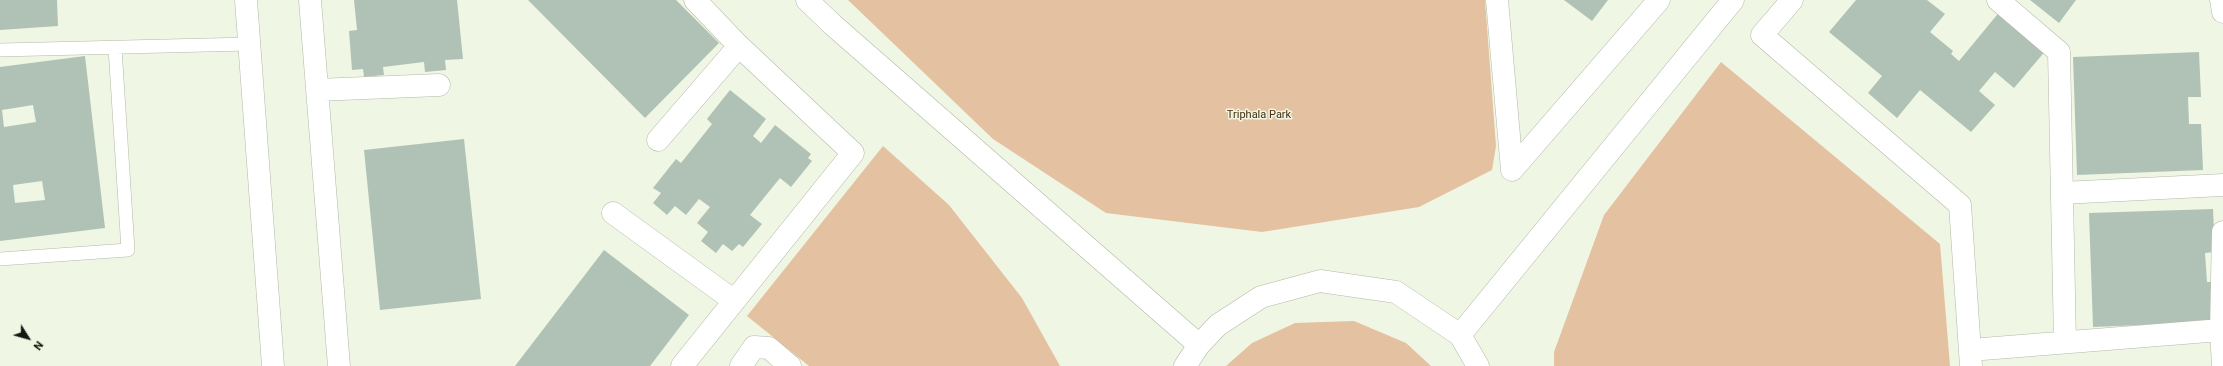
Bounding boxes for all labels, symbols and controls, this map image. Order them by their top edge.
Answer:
park label: Triphala Park [1227,108,1291,122]
north arrow [8,318,48,358]
text: N [30,339,46,353]

